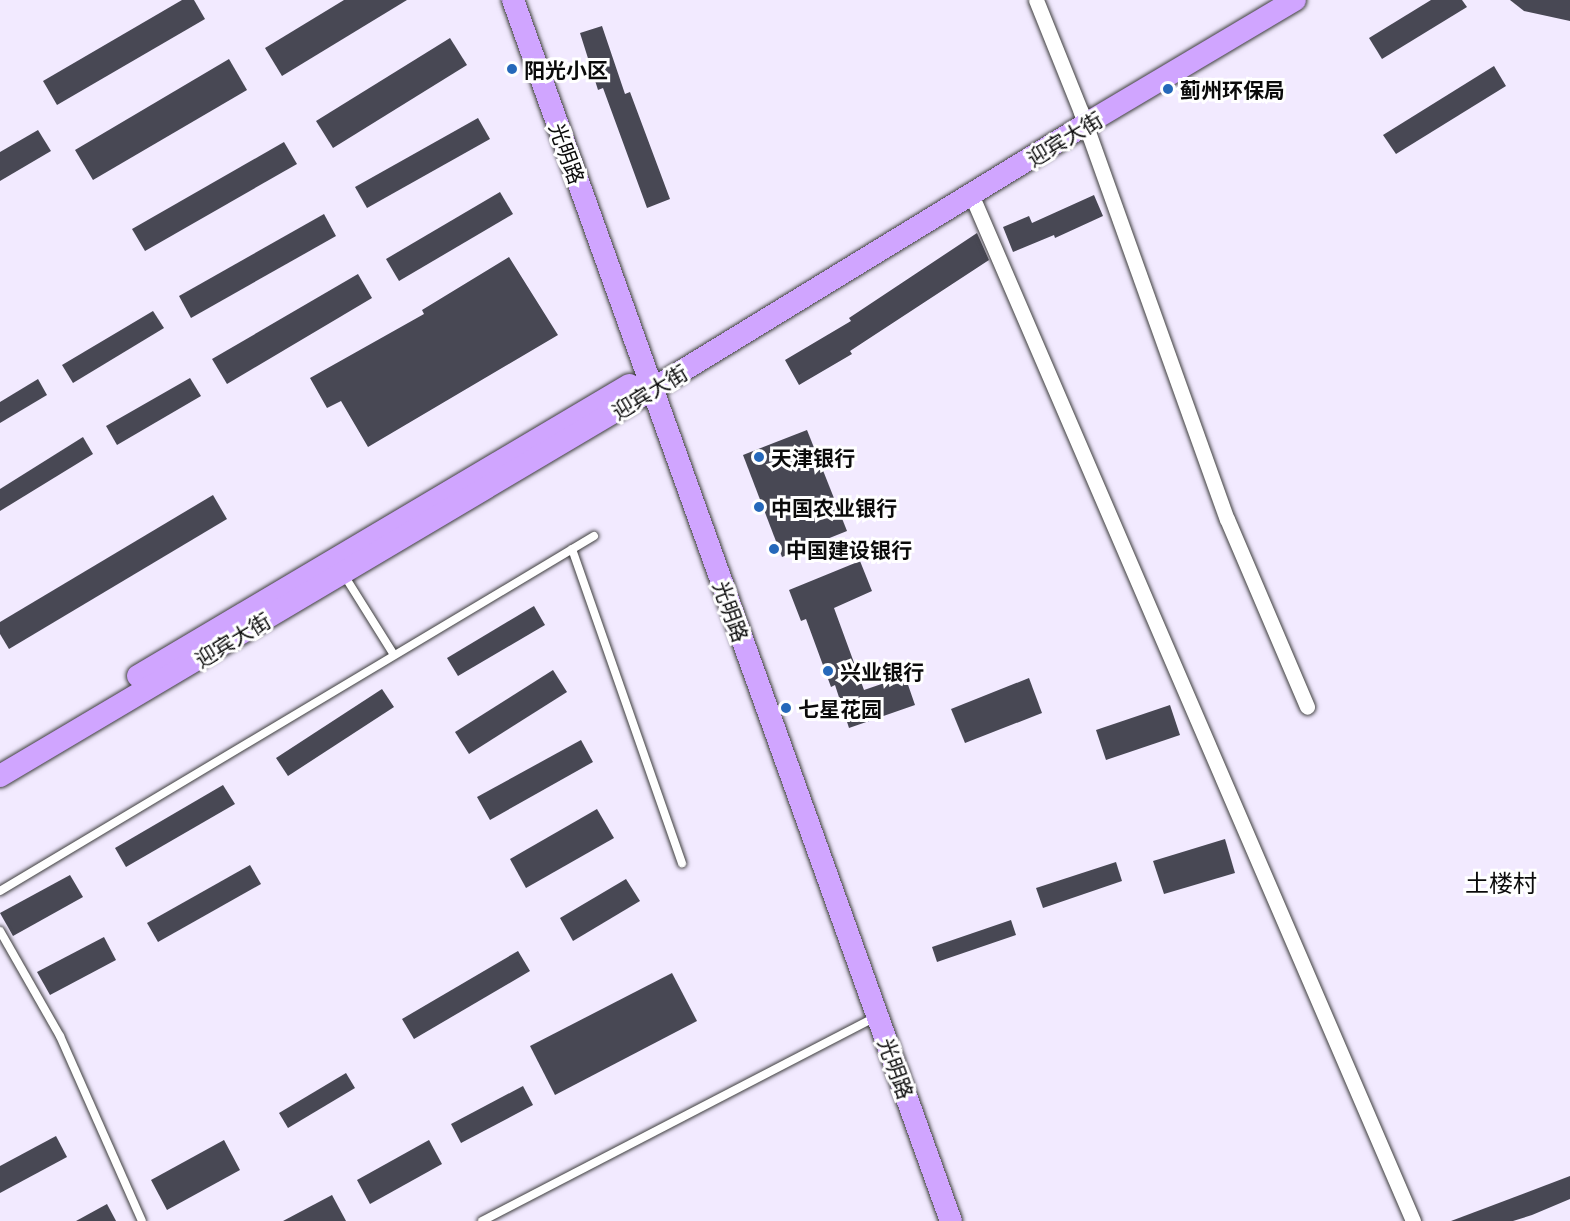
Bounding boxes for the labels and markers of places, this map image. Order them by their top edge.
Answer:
place label: 阳光小区 [524,56,608,82]
marker: 阳光小区 [505,62,519,76]
place label: 蓟州环保局 [1180,76,1285,102]
marker: 蓟州环保局 [1161,82,1175,96]
place label: 天津银行 [771,444,855,470]
marker: 天津银行 [752,450,766,464]
place label: 中国农业银行 [771,494,897,520]
marker: 中国农业银行 [752,500,766,514]
place label: 中国建设银行 [786,536,912,562]
marker: 中国建设银行 [767,542,781,556]
place label: 兴业银行 [840,658,924,684]
marker: 兴业银行 [821,664,835,678]
place label: 七星花园 [798,695,882,721]
marker: 七星花园 [779,701,793,715]

